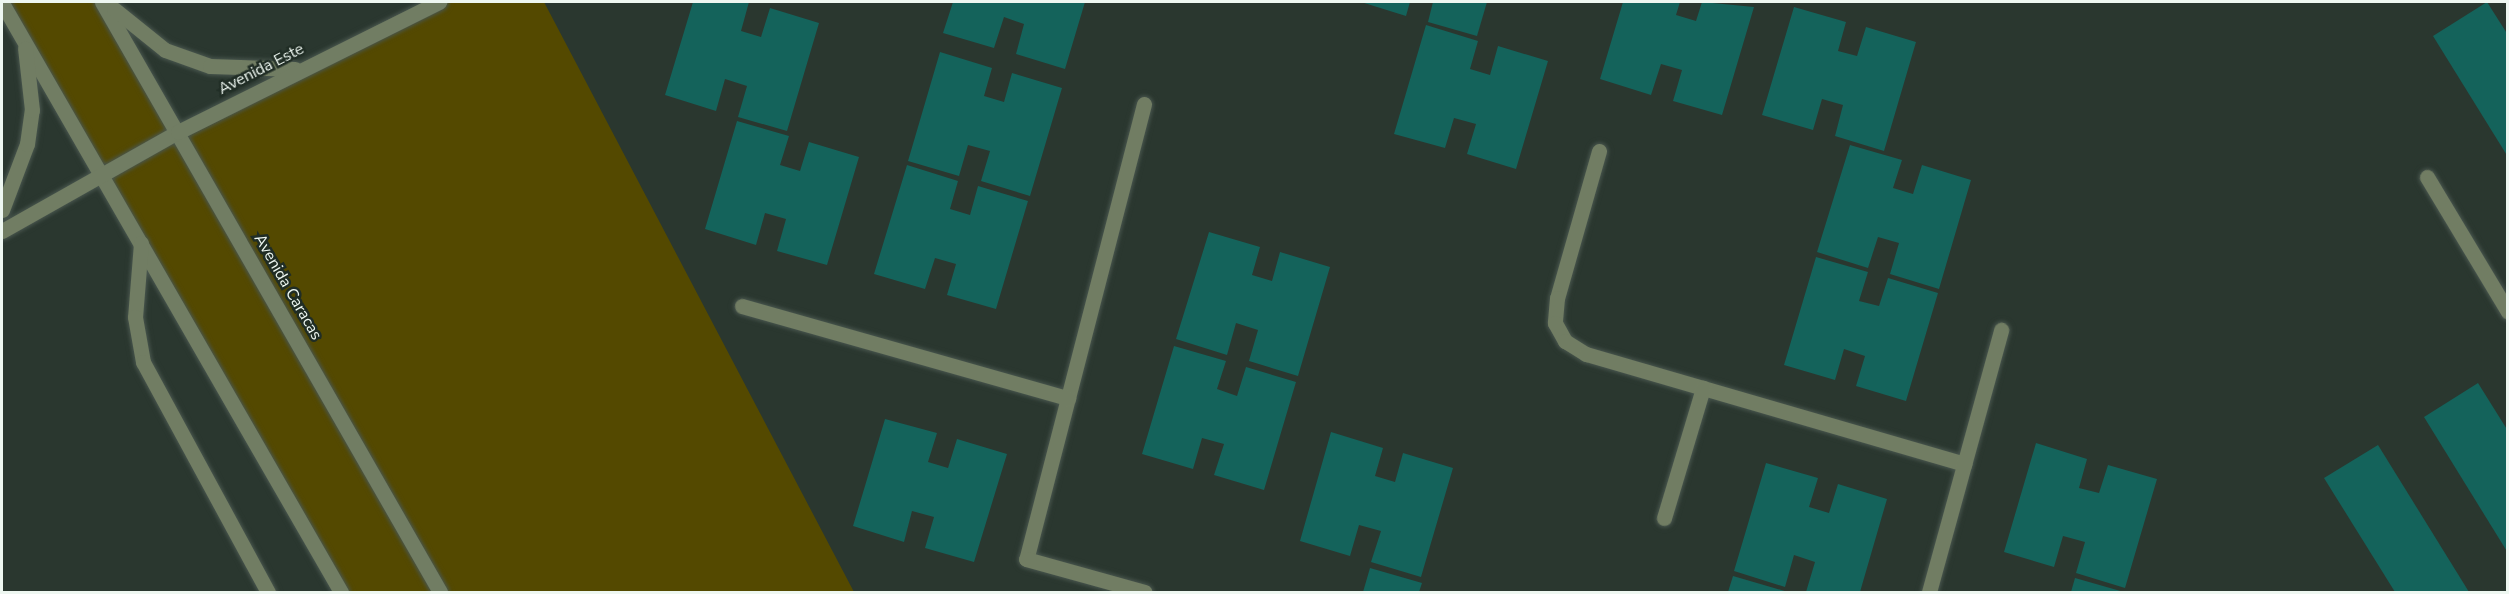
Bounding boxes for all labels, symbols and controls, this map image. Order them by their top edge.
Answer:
street label: Avenida Este [215,39,307,99]
street label: Avenida Caracas [250,231,326,343]

